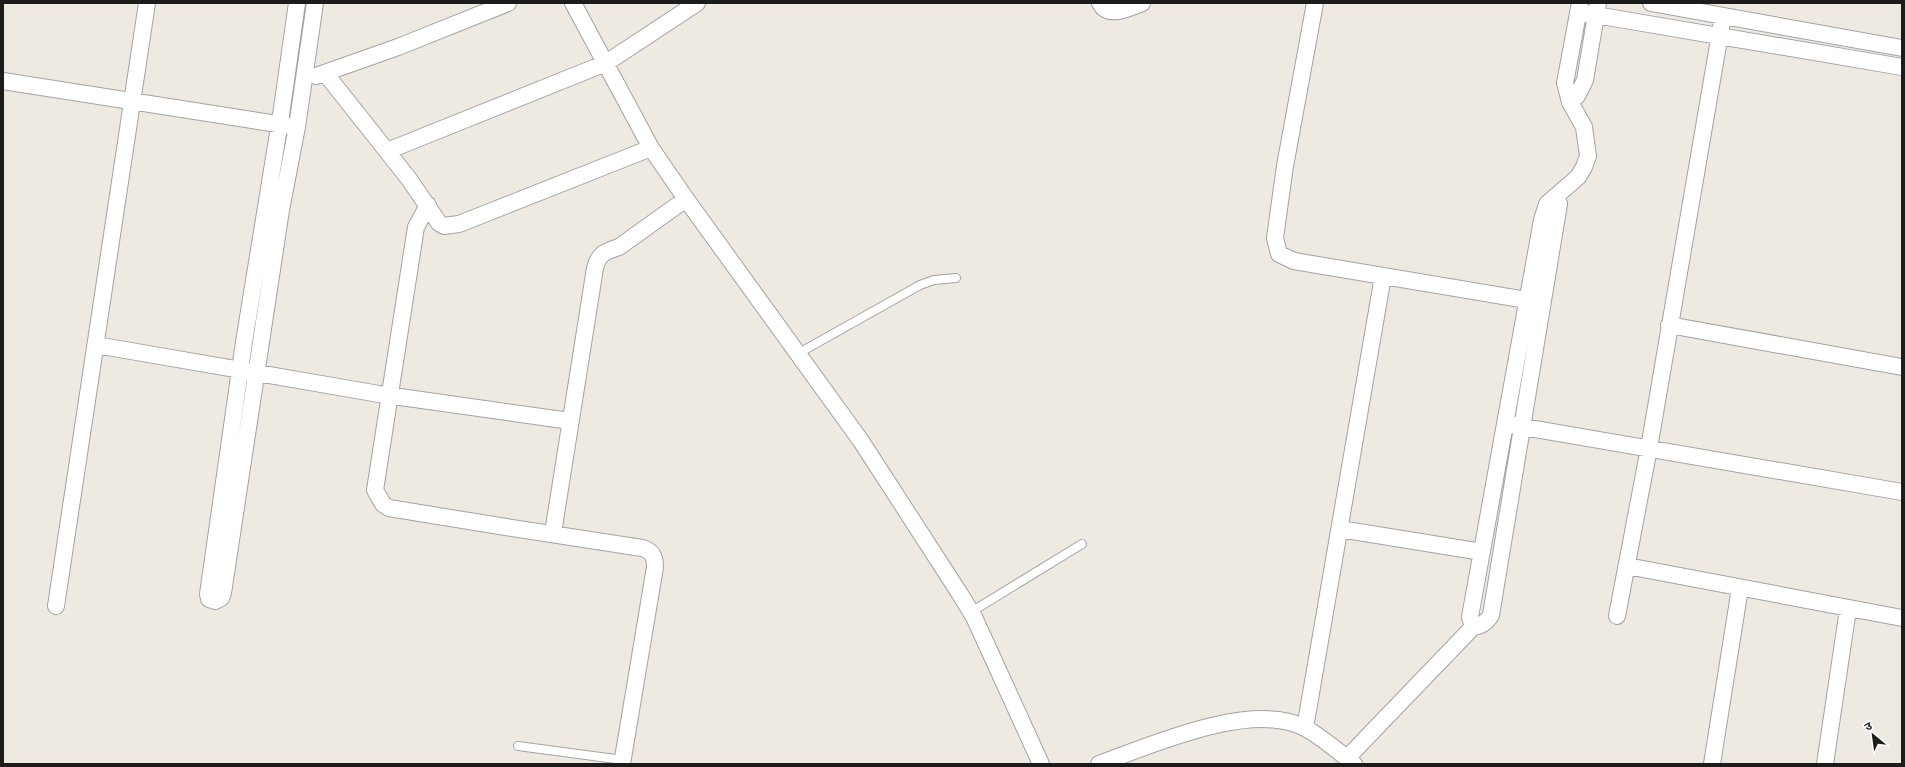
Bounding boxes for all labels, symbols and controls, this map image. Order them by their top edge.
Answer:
north arrow [1853,715,1893,755]
text: उ [1862,718,1874,733]

